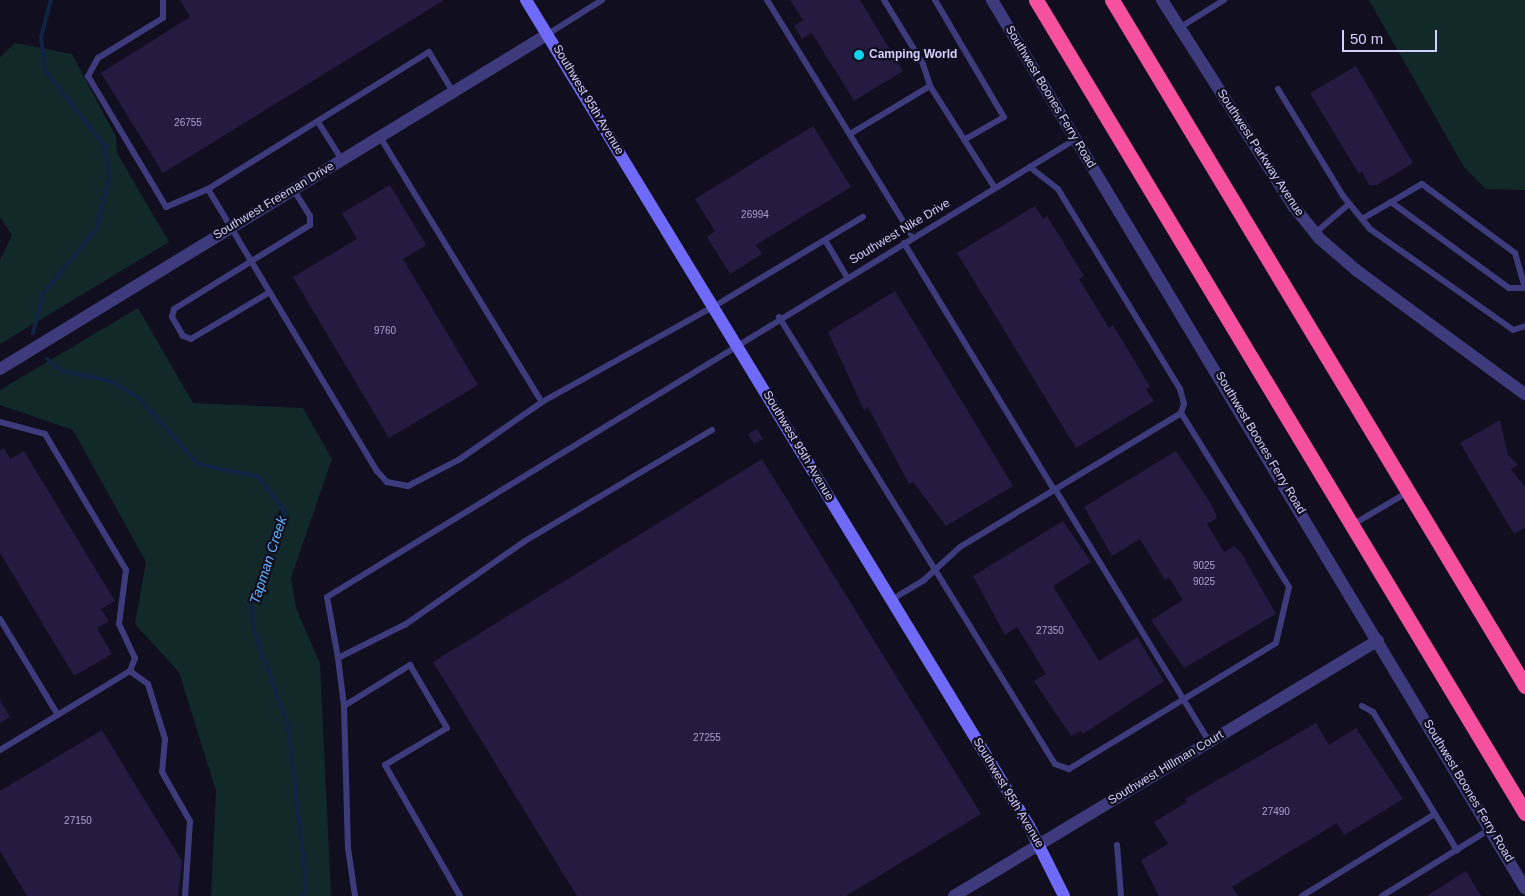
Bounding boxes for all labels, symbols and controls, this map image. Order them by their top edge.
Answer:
scale bar [1345,20,1440,52]
street label: Southwest Boones Ferry Road [1002,23,1098,171]
text: 50 m [1350,30,1383,47]
street label: Southwest 95th Avenue [549,42,627,158]
place label: Camping World [869,48,957,62]
marker: Camping World [853,49,865,61]
street label: Southwest Parkway Avenue [1213,87,1307,219]
house number: 26755 [174,117,202,129]
street label: Southwest Freeman Drive [211,159,337,243]
street label: Southwest Nike Drive [847,196,953,268]
house number: 26994 [741,209,769,221]
house number: 9760 [374,325,396,337]
street label: Southwest Boones Ferry Road [1212,369,1308,517]
street label: Southwest 95th Avenue [759,388,837,504]
water label: Tapman Creek [246,514,290,606]
house number: 9025 [1193,560,1215,572]
house number: 9025 [1193,576,1215,588]
house number: 27350 [1036,625,1064,637]
street label: Southwest Boones Ferry Road [1420,717,1516,865]
street label: Southwest Hillman Court [1106,728,1226,808]
house number: 27255 [693,732,721,744]
street label: Southwest 95th Avenue [969,735,1047,851]
house number: 27490 [1262,806,1290,818]
house number: 27150 [64,815,92,827]

